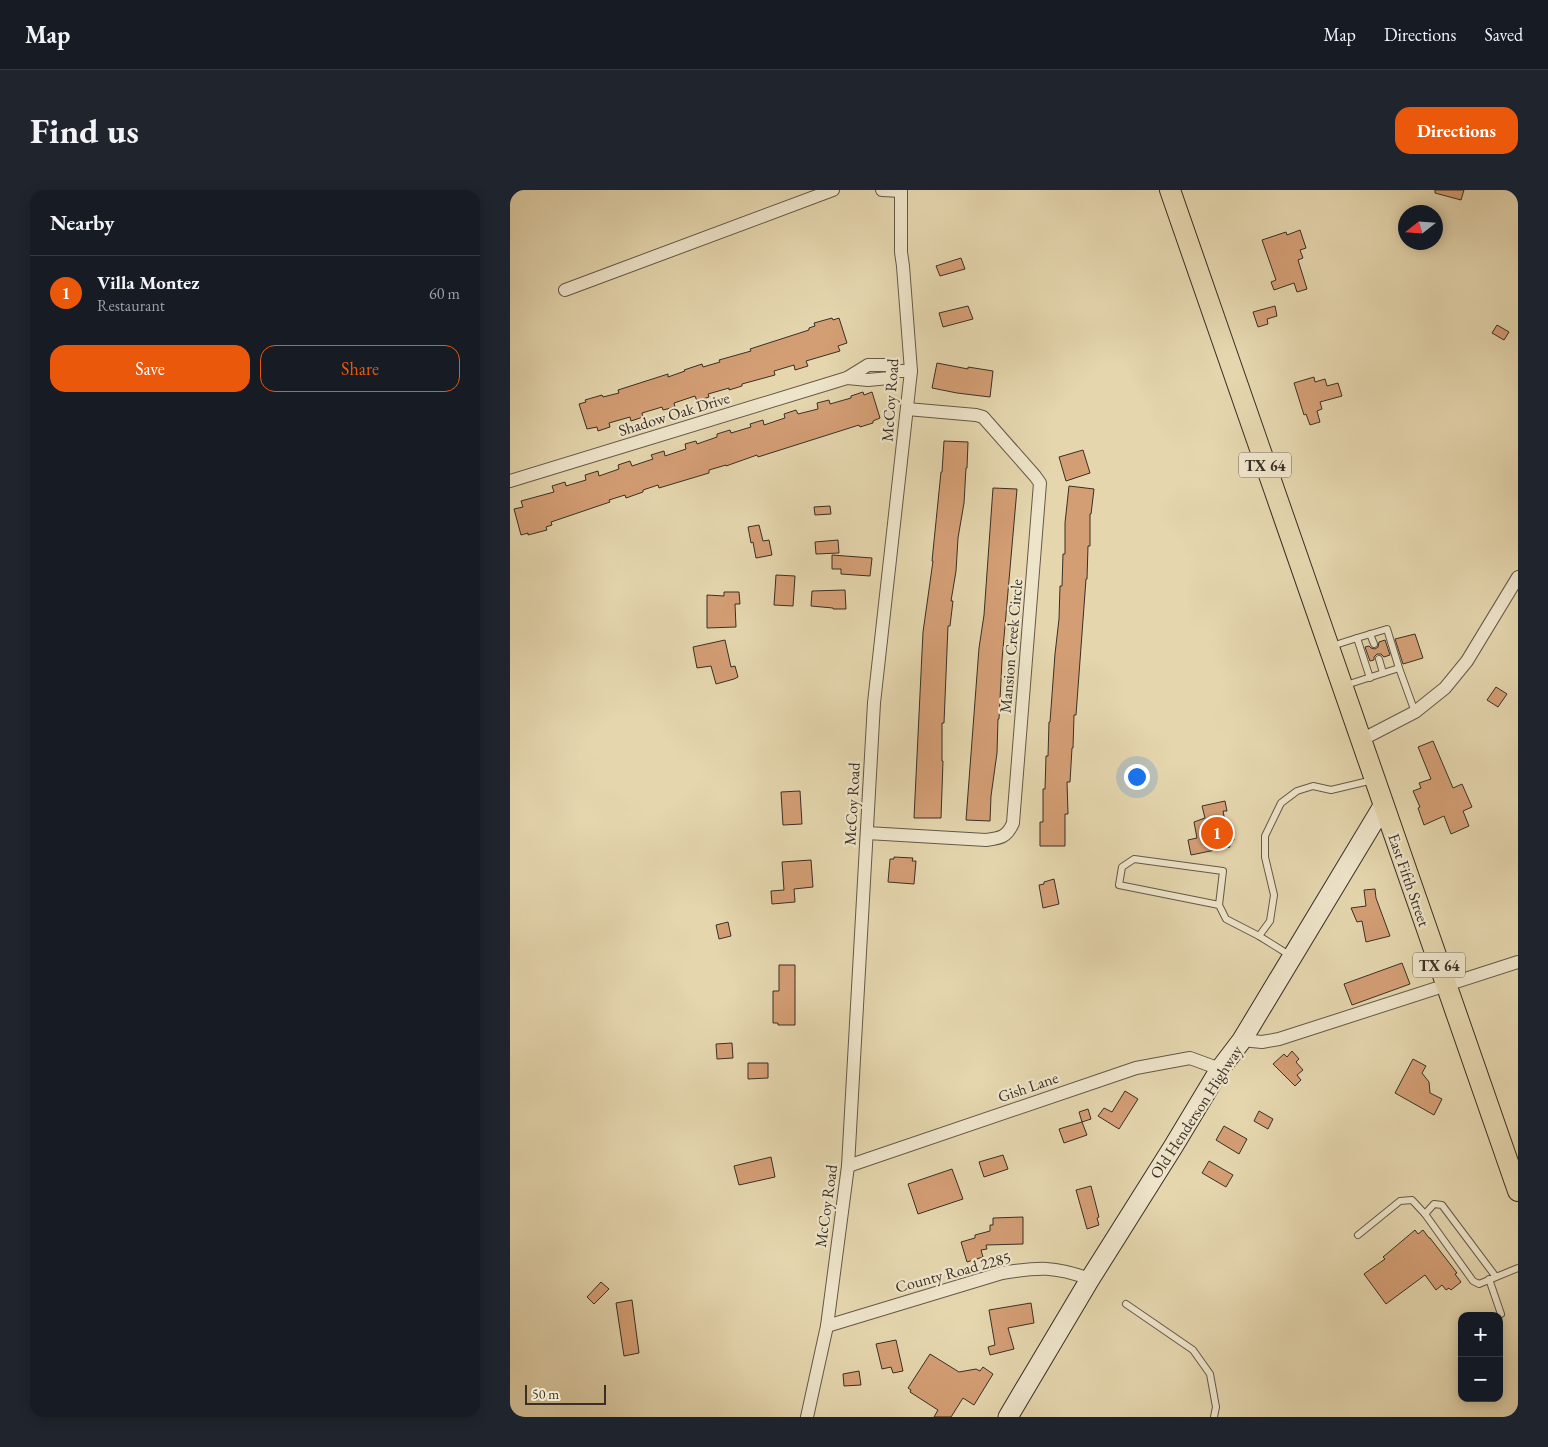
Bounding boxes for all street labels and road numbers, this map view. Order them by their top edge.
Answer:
street label: McCoy Road [877,357,903,442]
street label: Shadow Oak Drive [616,387,732,441]
road number: TX 64 [1239,452,1291,478]
street label: Mansion Creek Circle [995,578,1027,714]
street label: McCoy Road [839,761,865,846]
street label: East Fifth Street [1383,831,1435,929]
road number: TX 64 [1413,952,1465,978]
street label: Old Henderson Highway [1145,1040,1248,1183]
street label: Gish Lane [995,1067,1061,1107]
street label: McCoy Road [810,1162,842,1249]
street label: County Road 2285 [893,1246,1013,1298]

